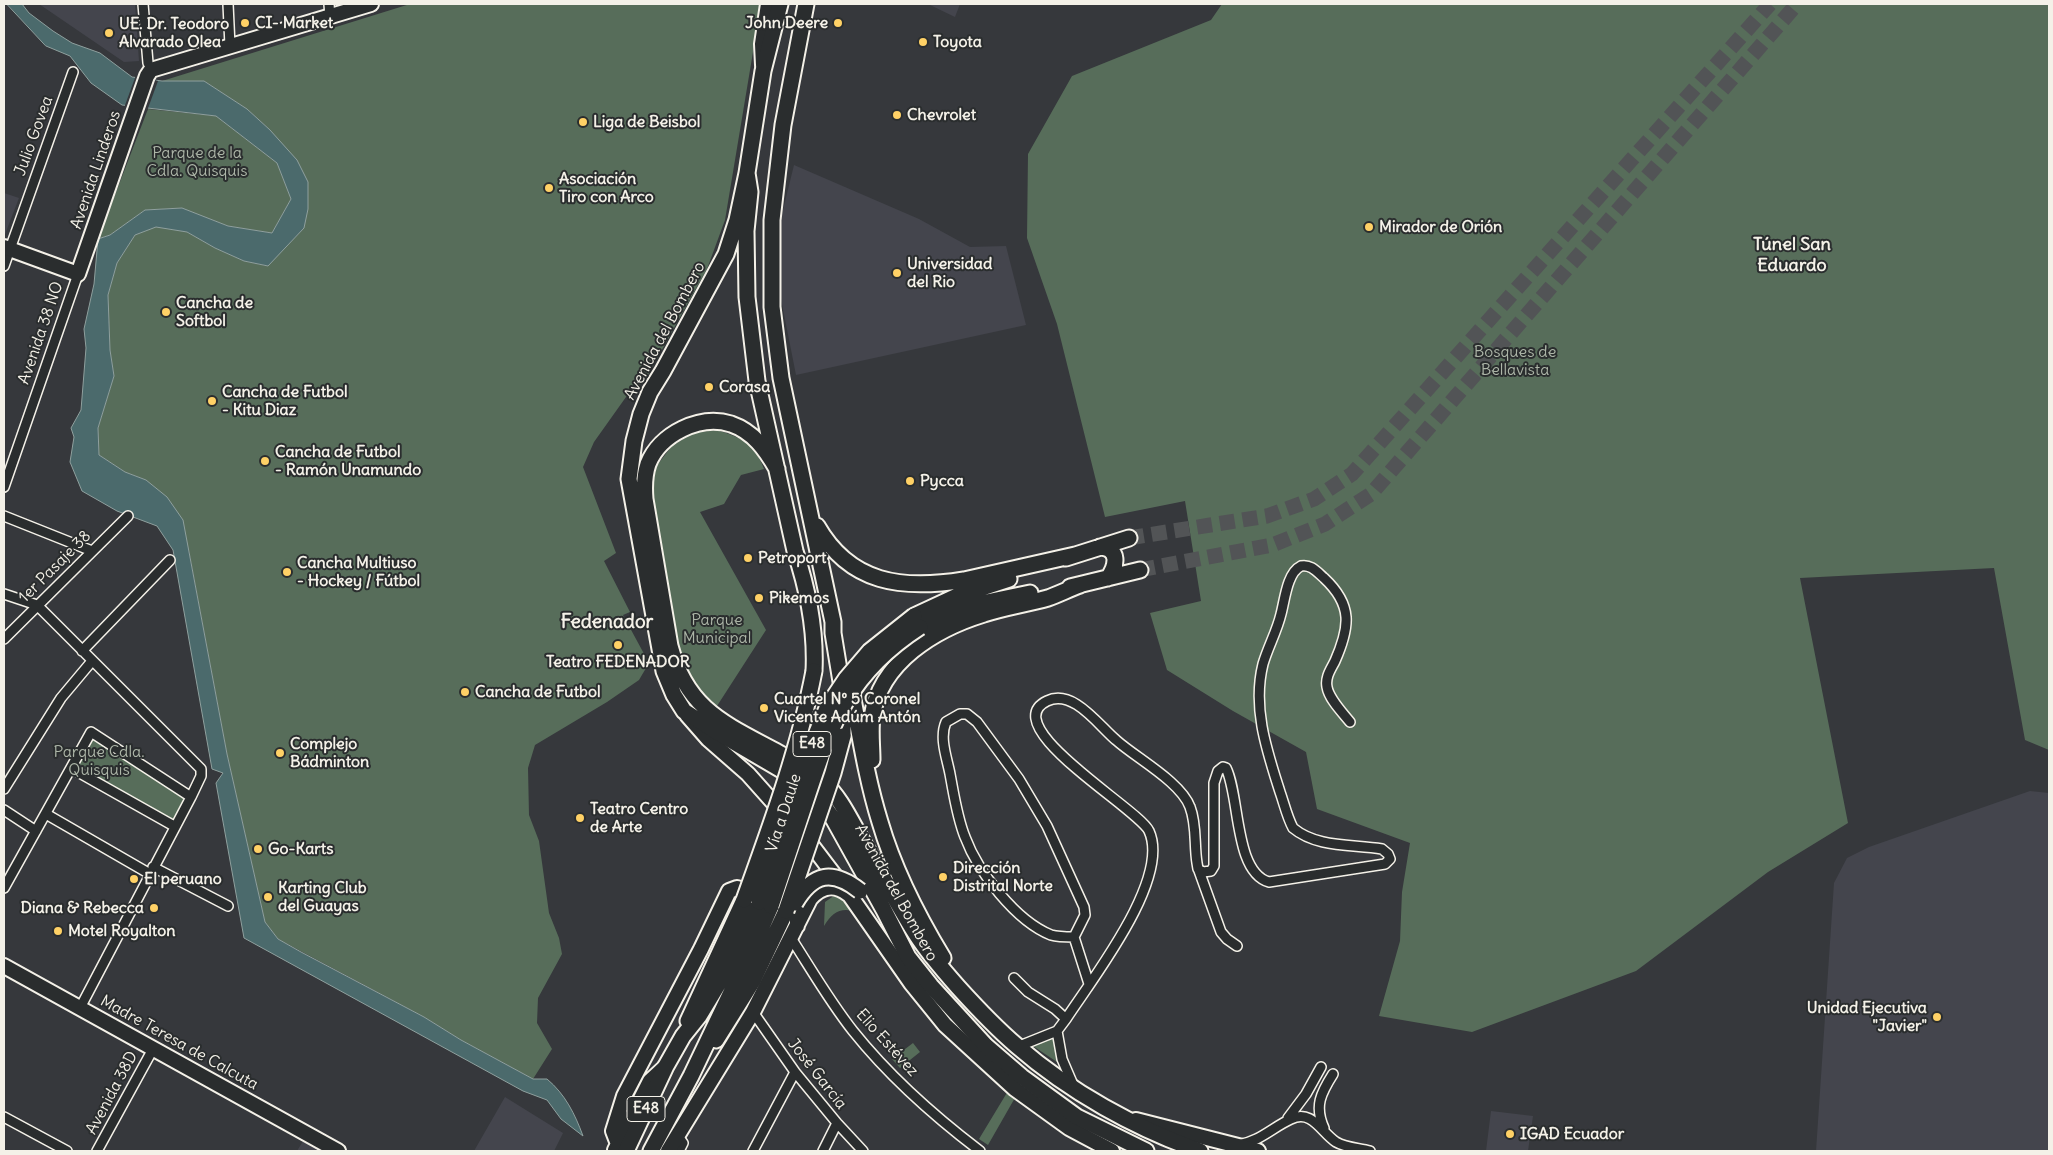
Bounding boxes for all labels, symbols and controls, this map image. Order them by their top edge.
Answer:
place label: CI- Market [255,13,333,33]
place label: John Deere [745,13,828,33]
place label: UE. Dr. Teodoro Alvarado Olea [119,14,229,52]
marker: CI- Market [239,17,251,29]
marker: John Deere [832,17,844,29]
marker: UE. Dr. Teodoro Alvarado Olea [103,27,115,39]
place label: Toyota [933,32,982,52]
marker: Toyota [917,36,929,48]
street label: Julio Govea [11,93,57,179]
place label: Chevrolet [907,105,976,125]
street label: Avenida Linderos [67,108,125,232]
marker: Chevrolet [891,109,903,121]
place label: Liga de Beisbol [593,112,700,132]
marker: Liga de Beisbol [577,116,589,128]
park label: Parque de la Cdla. Quisquis [147,143,247,181]
place label: Asociación Tiro con Arco [559,169,654,207]
marker: Asociación Tiro con Arco [543,182,555,194]
place label: Mirador de Orión [1379,217,1502,237]
marker: Mirador de Orión [1363,221,1375,233]
district label: Túnel San Eduardo [1753,234,1831,276]
place label: Universidad del Rio [907,254,992,292]
street label: Avenida del Bombero [621,259,709,403]
marker: Universidad del Rio [891,267,903,279]
street label: Avenida 38 NO [14,279,68,387]
place label: Cancha de Softbol [176,293,253,331]
marker: Cancha de Softbol [160,306,172,318]
park label: Bosques de Bellavista [1474,342,1556,380]
place label: Corasa [719,377,770,397]
marker: Corasa [703,381,715,393]
place label: Cancha de Futbol - Kitu Diaz [222,382,347,420]
marker: Cancha de Futbol - Kitu Diaz [206,395,218,407]
place label: Cancha de Futbol - Ramón Unamundo [275,442,421,480]
marker: Cancha de Futbol - Ramón Unamundo [259,455,271,467]
place label: Pycca [920,471,964,491]
marker: Pycca [904,475,916,487]
street label: 1er Pasaje 38 [15,527,95,607]
place label: Petroport [758,548,826,568]
marker: Petroport [742,552,754,564]
place label: Cancha Multiuso - Hockey / Fútbol [297,553,420,591]
marker: Cancha Multiuso - Hockey / Fútbol [281,566,293,578]
place label: Pikemos [769,588,829,608]
marker: Pikemos [753,592,765,604]
park label: Parque Municipal [683,610,751,648]
district label: Fedenador [561,612,653,634]
marker: Teatro FEDENADOR [612,639,624,651]
place label: Teatro FEDENADOR [546,652,690,672]
place label: Cancha de Futbol [475,682,600,702]
marker: Cancha de Futbol [459,686,471,698]
place label: Cuartel Nº 5 Coronel Vicente Adúm Antón [774,689,921,727]
marker: Cuartel Nº 5 Coronel Vicente Adúm Antón [758,702,770,714]
road number: E48 [793,732,831,756]
place label: Complejo Bádminton [290,734,369,772]
park label: Parque Cdla. Quisquis [53,742,145,780]
marker: Complejo Bádminton [274,747,286,759]
street label: Vía a Daule [762,771,806,855]
place label: Teatro Centro de Arte [590,799,688,837]
marker: Teatro Centro de Arte [574,812,586,824]
street label: Avenida del Bombero [850,821,942,965]
place label: Go-Karts [268,839,334,859]
marker: Go-Karts [252,843,264,855]
place label: Dirección Distrital Norte [953,858,1053,896]
place label: El peruano [144,869,222,889]
marker: Dirección Distrital Norte [937,871,949,883]
marker: El peruano [128,873,140,885]
place label: Karting Club del Guayas [278,878,367,916]
marker: Karting Club del Guayas [262,891,274,903]
place label: Diana & Rebecca [21,898,144,918]
marker: Diana & Rebecca [148,902,160,914]
place label: Motel Royalton [68,921,175,941]
marker: Motel Royalton [52,925,64,937]
street label: Madre Teresa de Calcuta [97,992,261,1094]
place label: Unidad Ejecutiva "Javier" [1807,998,1927,1036]
street label: Elio Estévez [852,1005,922,1081]
marker: Unidad Ejecutiva "Javier" [1931,1011,1943,1023]
street label: José García [783,1035,851,1113]
street label: Avenida 38D [82,1048,142,1138]
road number: E48 [627,1096,665,1122]
place label: IGAD Ecuador [1520,1124,1624,1144]
marker: IGAD Ecuador [1504,1128,1516,1140]

